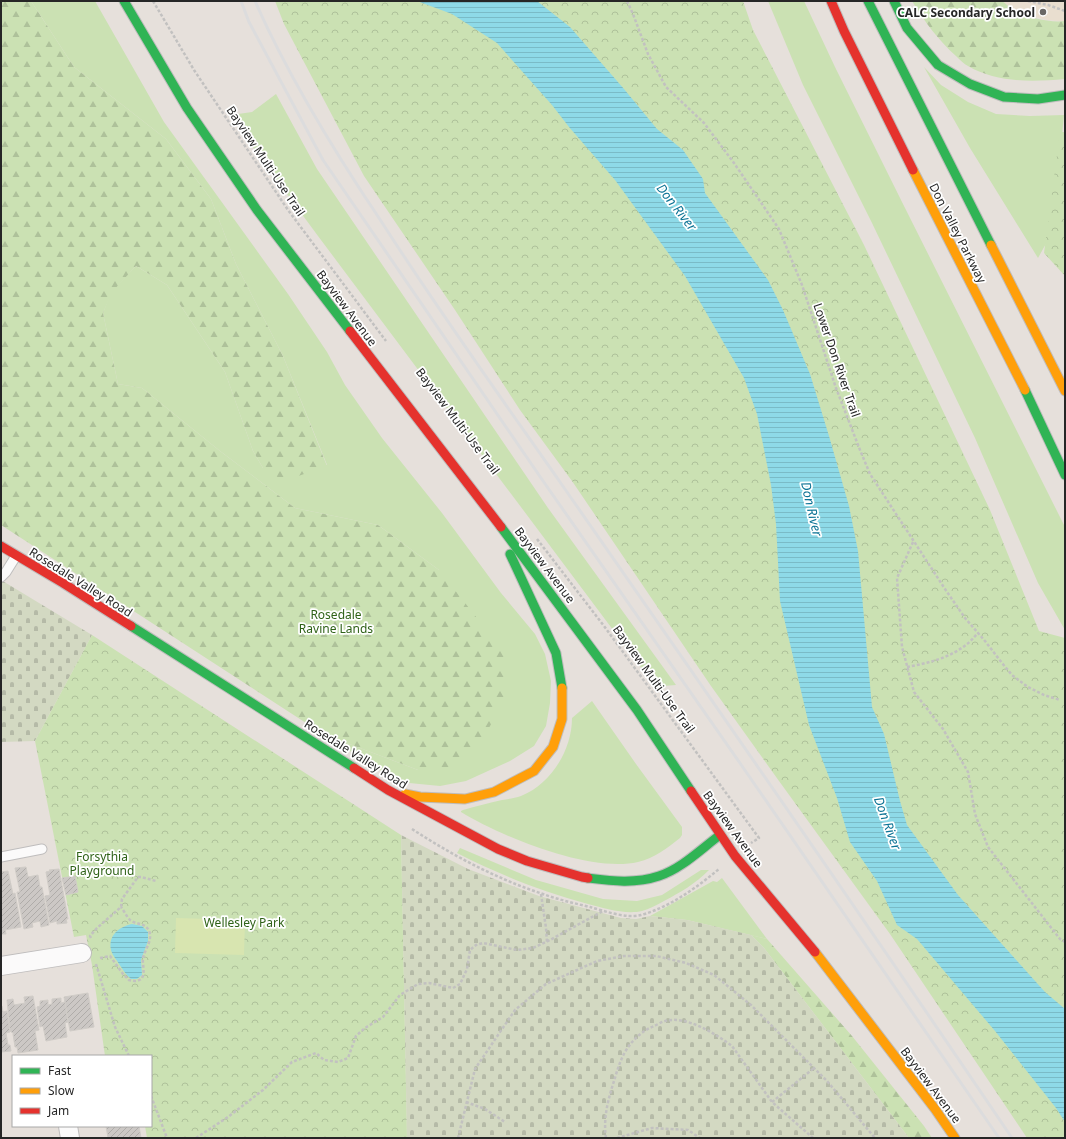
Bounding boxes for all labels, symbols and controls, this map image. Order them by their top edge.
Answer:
place label: CALC Secondary School [897,4,1035,21]
marker: CALC Secondary School [1038,7,1048,17]
street label: Bayview Multi-Use Trail [223,102,309,220]
water label: Don River [653,180,702,235]
street label: Don Valley Parkway [925,180,991,287]
street label: Bayview Avenue [313,267,381,350]
street label: Lower Don River Trail [810,301,864,419]
street label: Bayview Multi-Use Trail [412,364,504,478]
water label: Don River [797,480,827,539]
street label: Bayview Avenue [511,524,579,607]
street label: Rosedale Valley Road [26,543,136,621]
park label: Rosedale Ravine Lands [299,606,373,637]
street label: Bayview Multi-Use Trail [609,622,699,736]
street label: Rosedale Valley Road [301,715,411,793]
street label: Bayview Avenue [699,787,767,871]
water label: Don River [870,794,906,853]
park label: Forsythia Playground [70,848,134,879]
park label: Wellesley Park [204,914,285,931]
street label: Bayview Avenue [897,1044,965,1127]
legend [12,1055,152,1127]
text: Fast [48,1062,72,1079]
text: Slow [48,1082,75,1099]
text: Jam [47,1102,69,1119]

